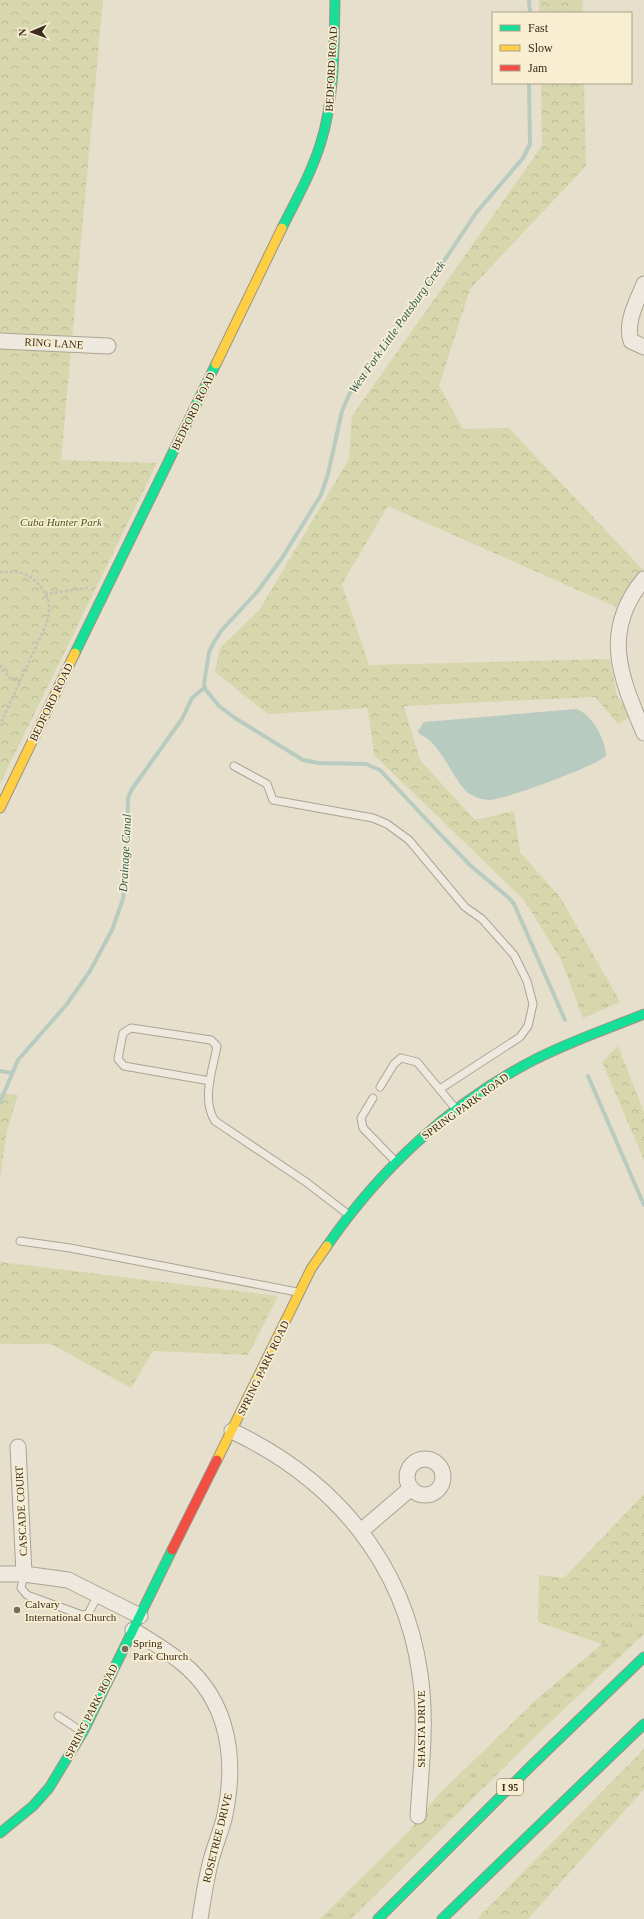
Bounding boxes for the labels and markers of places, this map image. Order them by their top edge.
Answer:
place label: Calvary International Church [25,1598,117,1623]
marker: Calvary International Church [12,1605,22,1615]
place label: Spring Park Church [133,1637,189,1662]
marker: Spring Park Church [120,1644,130,1654]

